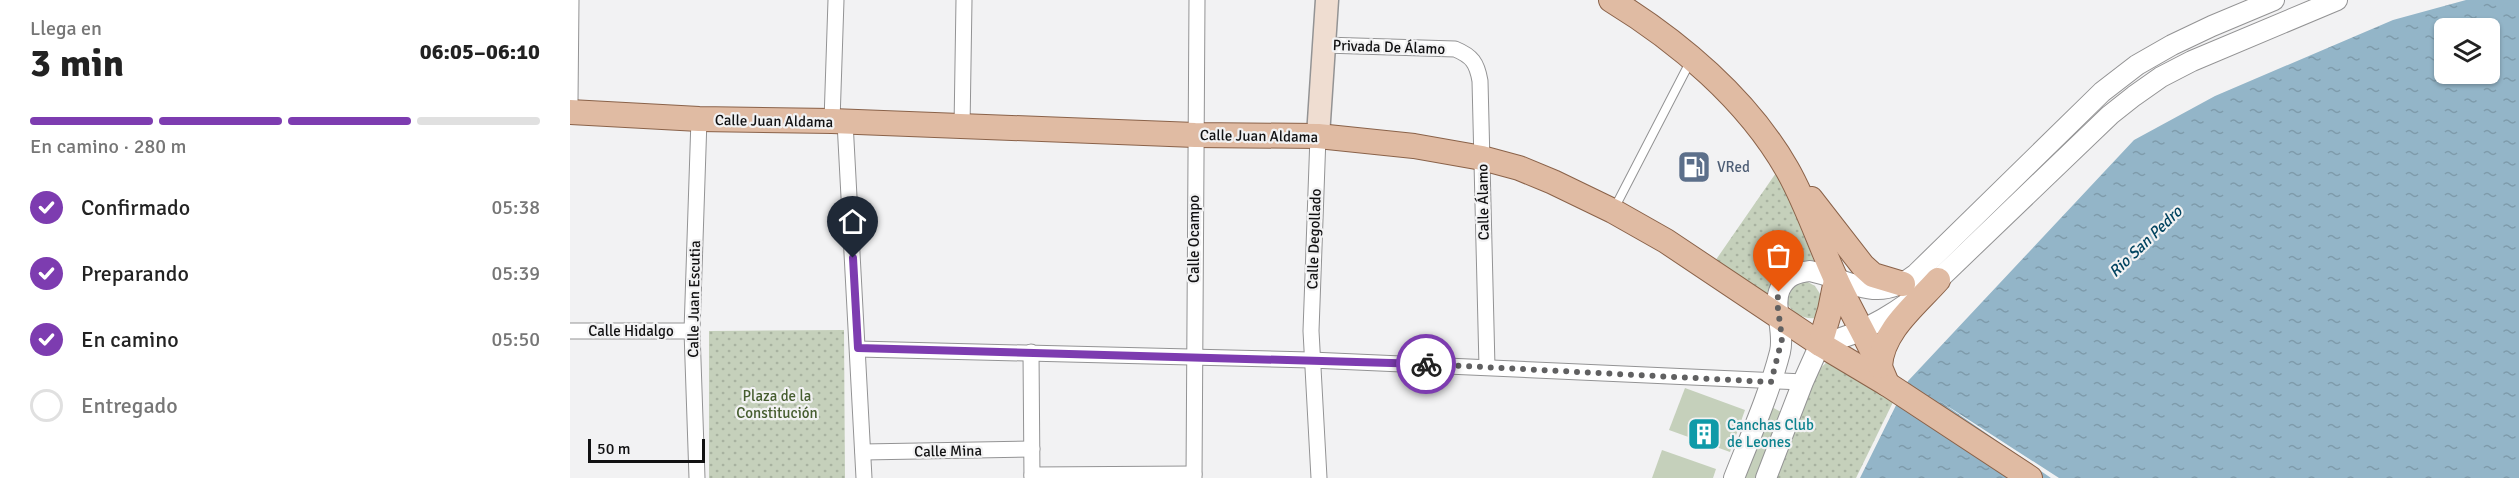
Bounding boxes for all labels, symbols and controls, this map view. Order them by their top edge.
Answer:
text: Llega en [30,16,102,41]
map controls [2434,18,2500,84]
button: layers [2434,18,2500,84]
street label: Privada De Álamo [1332,35,1446,58]
text: 06:05–06:10 [420,38,540,65]
text: 3 min [30,39,124,87]
street label: Calle Juan Aldama [715,111,833,131]
street label: Calle Juan Aldama [1200,126,1318,146]
text: En camino · 280 m [30,134,187,159]
fuel station icon: VRed [1676,149,1712,185]
place label: VRed [1717,158,1750,176]
street label: Calle Álamo [1472,163,1493,241]
street label: Calle Degollado [1303,188,1325,290]
icon: check [30,191,63,224]
text: Confirmado [81,194,190,221]
text: 05:38 [491,195,540,220]
street label: Calle Ocampo [1185,195,1203,283]
pin [827,196,878,258]
water label: Rio San Pedro [2105,201,2187,282]
icon: home [836,205,869,238]
pin [1753,230,1804,292]
icon: bag [1762,239,1795,272]
street label: Calle Juan Escutia [684,240,704,358]
icon: check [30,257,63,290]
text: Preparando [81,260,189,287]
text: 05:39 [491,261,540,286]
street label: Calle Hidalgo [588,322,674,340]
icon: check [30,323,63,356]
text: En camino [81,326,179,353]
text: 05:50 [491,327,540,352]
courier [1396,334,1456,394]
icon: bike [1410,348,1443,381]
park label: Plaza de la Constitución [736,387,818,422]
text: Entregado [81,392,178,419]
building icon: Canchas Club de Leones [1686,416,1722,452]
place label: Canchas Club de Leones [1727,416,1814,451]
scale bar [588,436,705,464]
text: 50 m [597,439,631,459]
street label: Calle Mina [914,441,982,461]

